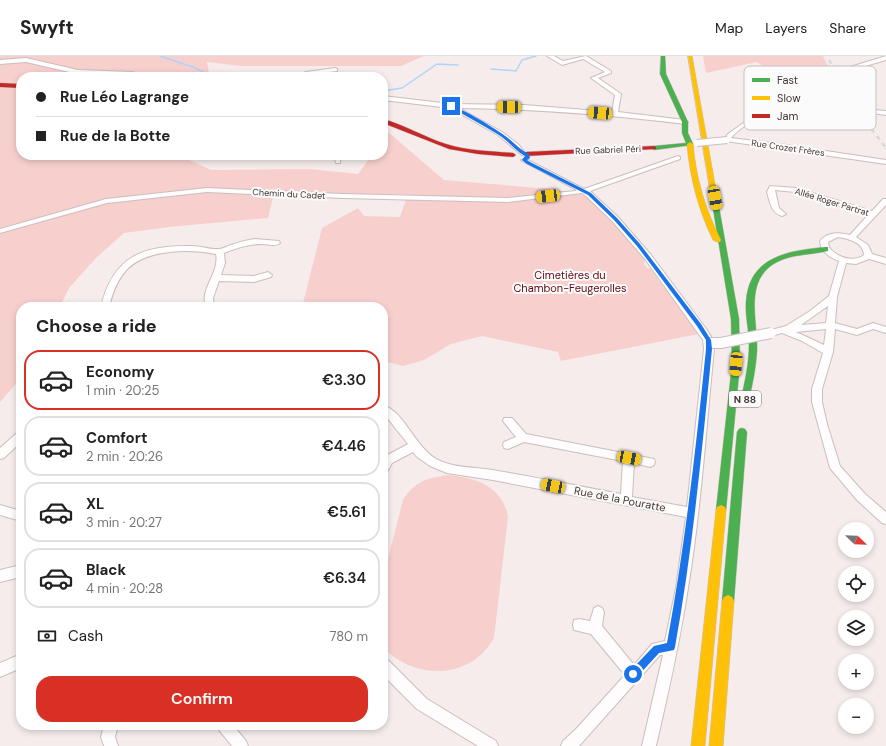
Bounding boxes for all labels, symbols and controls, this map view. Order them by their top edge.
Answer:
text: Swyft [20,15,74,40]
text: Map [715,19,743,37]
text: Layers [765,19,807,37]
text: Share [829,19,866,37]
legend [744,66,876,130]
text: Fast [777,73,798,87]
text: Rue Léo Lagrange [60,87,189,107]
text: Slow [777,91,801,105]
route end [442,97,460,115]
car [497,101,521,113]
car [588,106,612,120]
text: Jam [777,109,798,123]
text: Rue de la Botte [60,126,170,146]
street label: Rue Crozet Frères [751,137,826,159]
street label: Rue Gabriel Péri [575,143,641,157]
car [707,185,723,211]
street label: Allée Roger Partrat [793,185,871,219]
street label: Chemin du Cadet [252,186,326,202]
car [535,189,561,203]
park label: Cimetières du Chambon-Feugerolles [513,268,627,295]
text: Choose a ride [36,314,157,338]
car [729,352,743,376]
icon: car [38,362,74,398]
text: Economy [86,362,154,382]
text: €3.30 [322,370,366,390]
text: 1 min · 20:25 [86,382,159,399]
road number: N 88 [729,391,761,407]
icon: car [38,428,74,464]
text: Comfort [86,428,147,448]
text: €4.46 [322,436,366,456]
text: 2 min · 20:26 [86,448,163,465]
car [616,450,642,466]
car [540,478,566,494]
street label: Rue de la Pouratte [573,483,667,515]
icon: car [38,494,74,530]
text: XL [86,494,104,514]
text: €5.61 [327,502,366,522]
text: 3 min · 20:27 [86,514,162,531]
north arrow [838,522,874,558]
map controls [838,522,874,734]
icon: car [38,560,74,596]
text: Black [86,560,126,580]
button: locate [838,566,874,602]
text: €6.34 [323,568,366,588]
text: 4 min · 20:28 [86,580,163,597]
button: layers [838,610,874,646]
icon: cash [36,625,58,647]
text: Cash [68,626,103,646]
text: 780 m [329,628,368,645]
button: + [838,654,874,690]
route start [624,665,642,683]
button: Confirm [36,676,368,722]
button: − [838,698,874,734]

